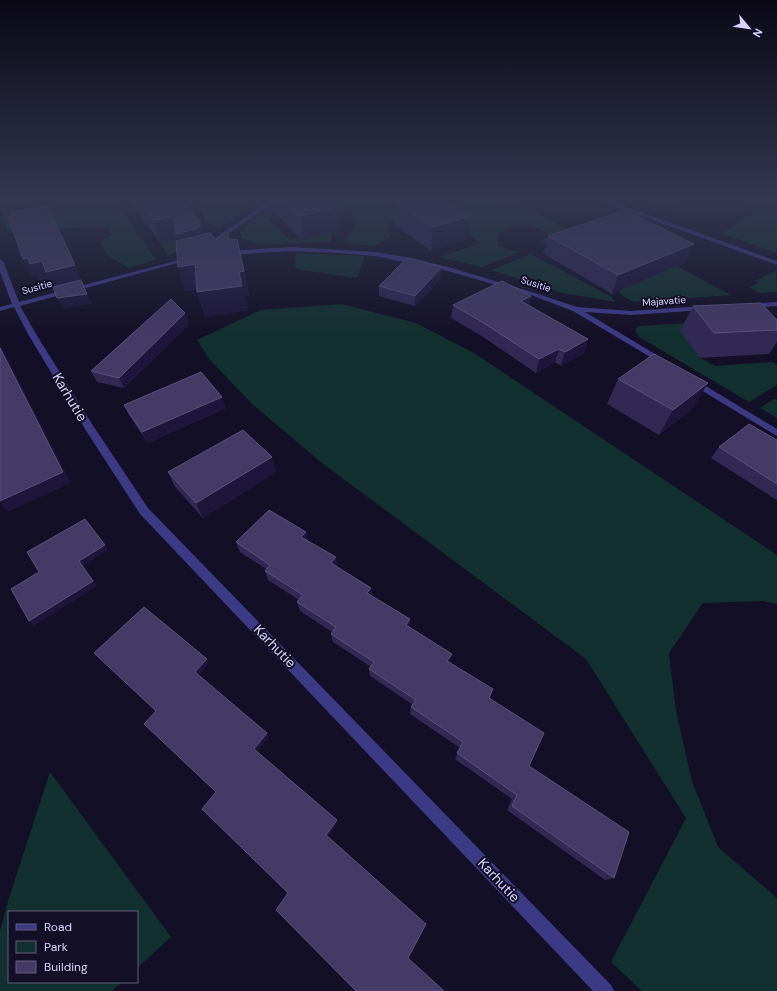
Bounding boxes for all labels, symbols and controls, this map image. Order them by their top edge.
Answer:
north arrow [729,8,769,48]
text: N [750,26,766,40]
street label: Susitie [519,273,553,295]
street label: Susitie [20,277,54,297]
street label: Majavatie [642,293,687,309]
street label: Karhutie [48,369,92,425]
street label: Karhutie [250,620,300,672]
street label: Karhutie [474,854,524,906]
legend [8,911,138,983]
text: Road [44,919,72,935]
text: Park [44,939,68,955]
text: Building [44,959,88,975]

